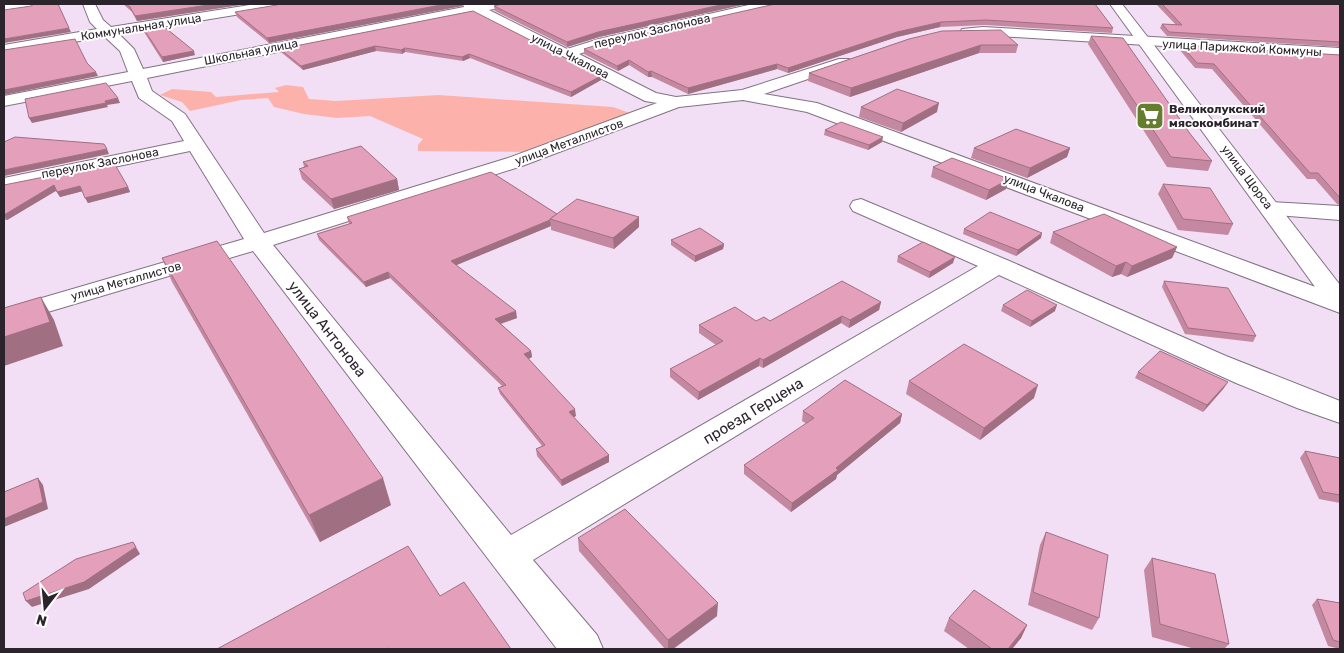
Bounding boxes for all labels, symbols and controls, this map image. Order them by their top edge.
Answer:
street label: Коммунальная улица [80,11,202,43]
street label: переулок Заслонова [592,11,712,51]
street label: улица Чкалова [529,30,611,82]
street label: Школьная улица [203,36,299,68]
street label: улица Парижской Коммуны [1162,37,1322,59]
supermarket icon: Великолукский мясокомбинат [1135,101,1165,131]
place label: Великолукский мясокомбинат [1169,102,1266,130]
street label: улица Металлистов [513,116,625,168]
street label: улица Щорса [1218,142,1276,212]
street label: переулок Заслонова [40,145,160,181]
street label: улица Чкалова [1002,171,1086,215]
street label: улица Металлистов [69,258,183,303]
street label: улица Антонова [284,277,370,381]
street label: проезд Герцена [700,374,806,448]
north arrow [20,583,70,633]
text: N [34,610,49,630]

